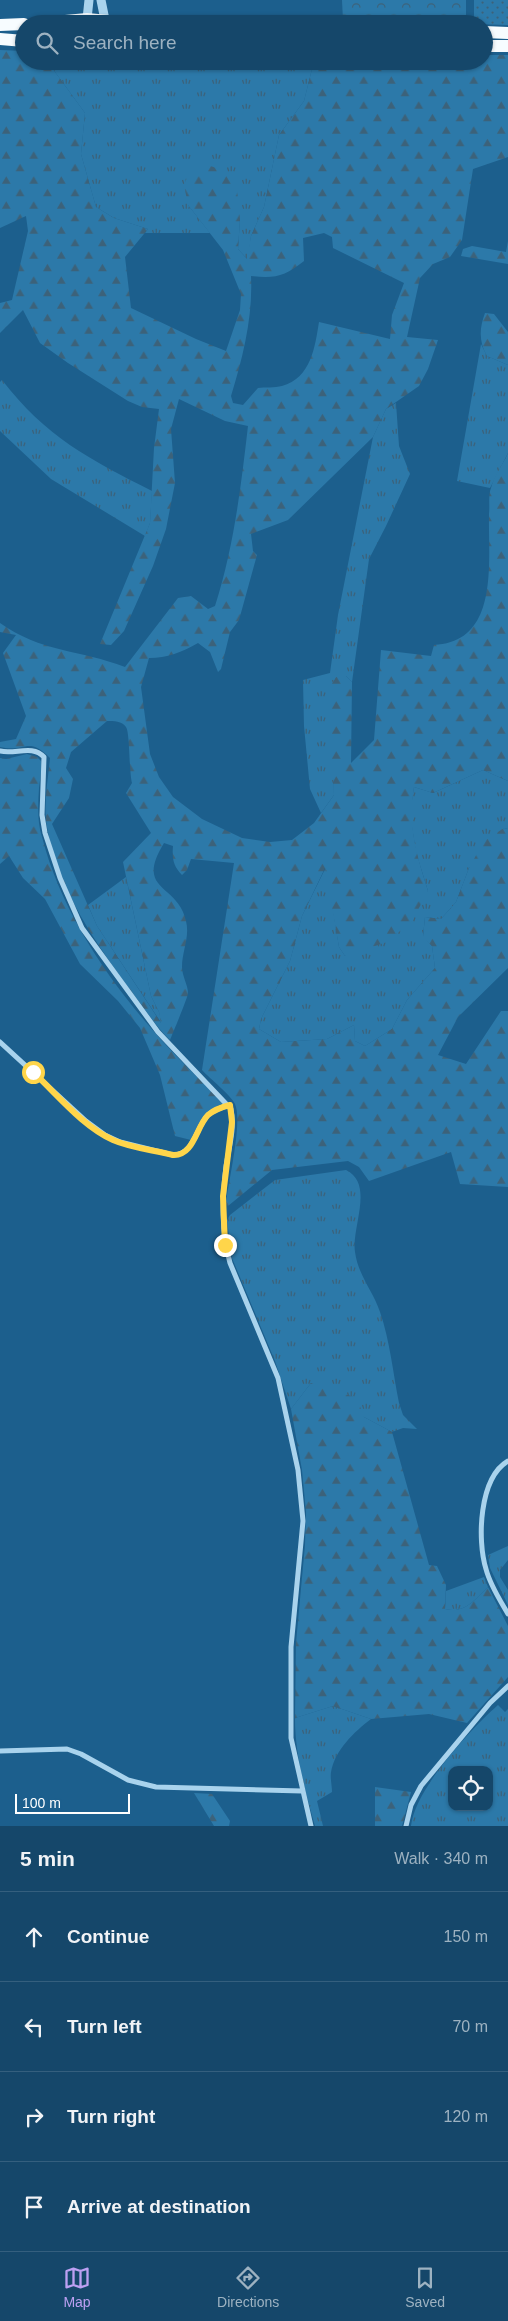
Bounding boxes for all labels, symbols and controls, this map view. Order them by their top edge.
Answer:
search box [15,15,493,70]
icon: search [33,29,61,57]
text: Search here [73,32,177,53]
route start [22,1061,45,1084]
route end [214,1234,237,1257]
map controls [448,1766,493,1811]
button: locate [448,1766,493,1811]
scale bar [15,1791,130,1814]
text: 100 m [22,1795,61,1811]
text: 5 min [20,1847,75,1870]
text: Walk · 340 m [394,1850,488,1867]
icon: ahead [20,1923,48,1951]
text: Continue [67,1926,149,1947]
text: 150 m [444,1928,488,1945]
icon: left [20,2013,48,2041]
text: Turn left [67,2016,142,2037]
text: 70 m [452,2018,488,2035]
icon: right [20,2103,48,2131]
text: Turn right [67,2106,155,2127]
text: 120 m [444,2108,488,2125]
icon: arrive [20,2193,48,2221]
text: Arrive at destination [67,2196,251,2217]
tab: Map [63,2264,91,2310]
tab: Directions [217,2264,279,2310]
tab: Saved [405,2264,445,2310]

